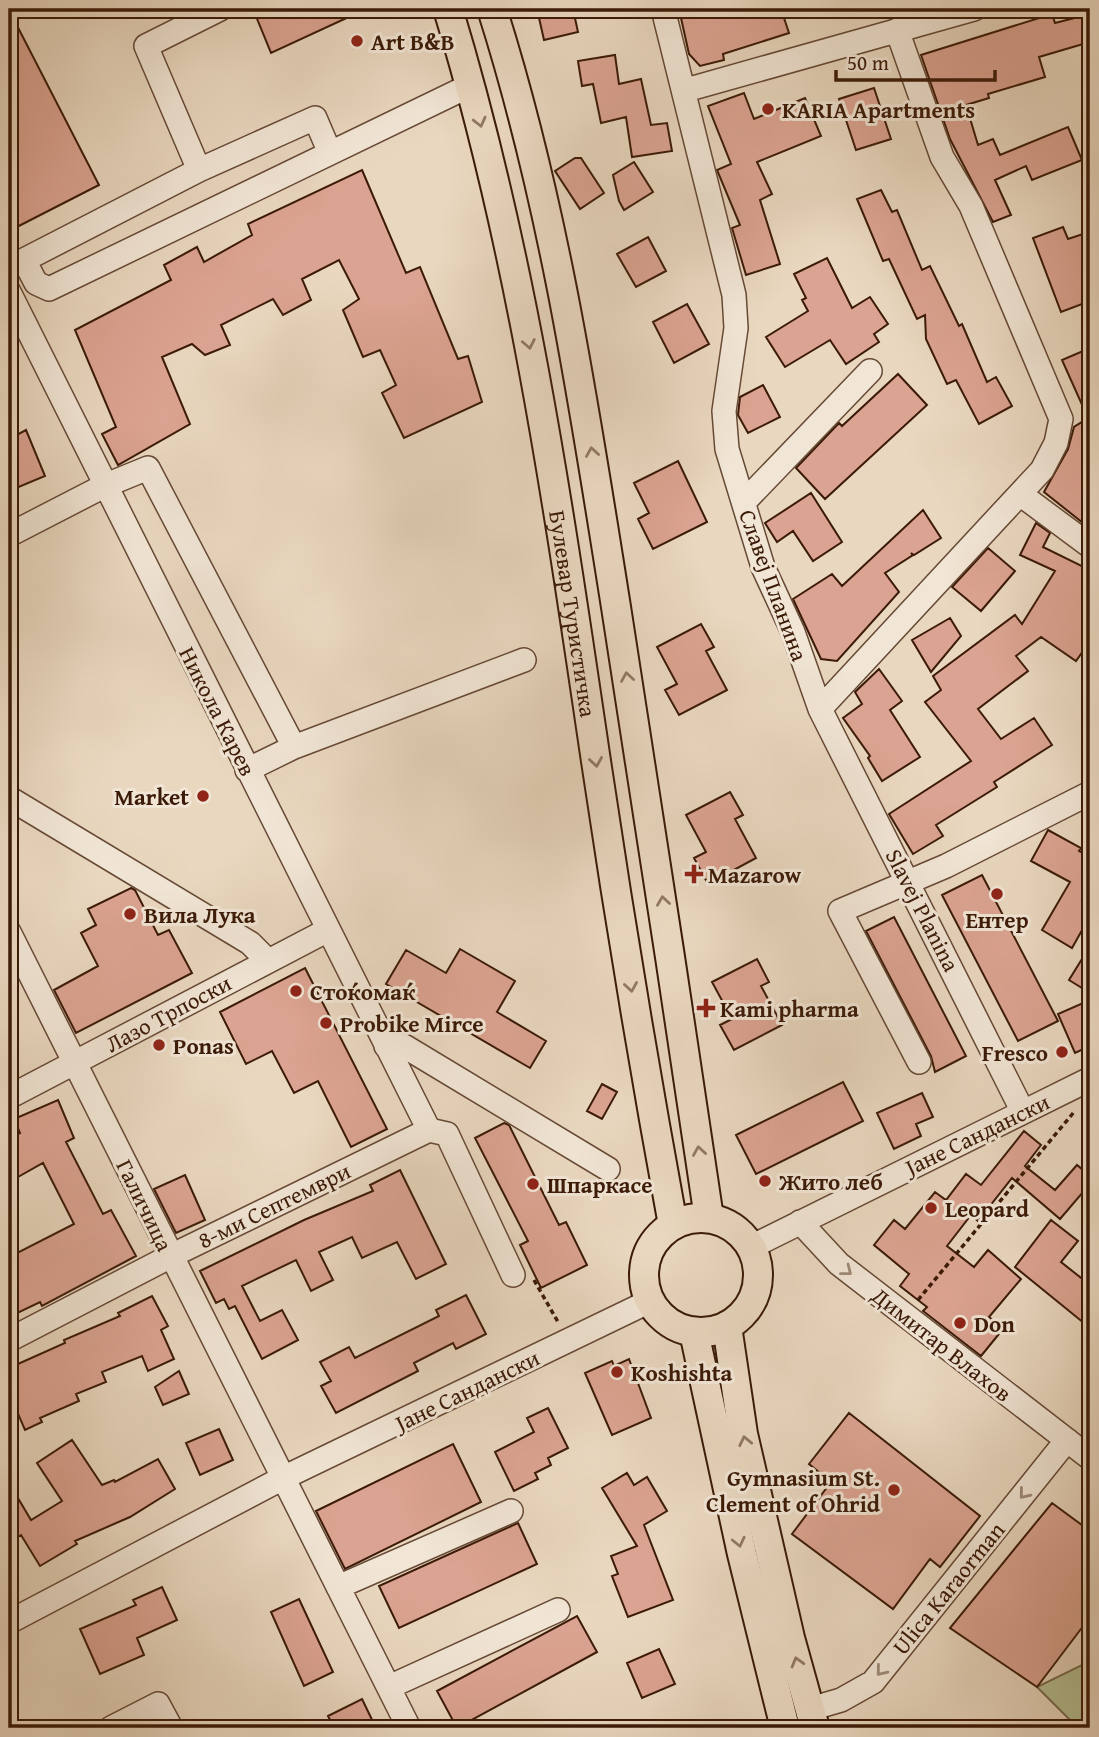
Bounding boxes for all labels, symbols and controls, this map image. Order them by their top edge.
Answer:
place label: Art B&B [371,25,455,58]
marker: Art B&B [349,33,365,49]
scale bar [836,38,996,82]
text: 50 m [847,47,889,78]
place label: KARIA Apartments [782,93,975,126]
marker: KARIA Apartments [760,101,776,117]
one-way arrow [472,115,486,127]
one-way arrow [521,338,536,350]
one-way arrow [585,446,600,458]
street label: Славеј Планина [731,505,817,665]
street label: Булевар Туристичка [542,508,606,719]
street label: Никола Карев [171,641,265,781]
one-way arrow [620,671,635,683]
one-way arrow [588,756,603,768]
place label: Market [114,780,189,813]
marker: Market [195,788,211,804]
street label: Slavej Planina [878,843,968,977]
place label: Mazarow [708,858,801,891]
marker: Mazarow [686,866,702,882]
marker: Ентер [989,886,1005,902]
one-way arrow [655,896,670,907]
place label: Вила Лука [144,898,256,931]
place label: Ентер [965,903,1029,936]
marker: Вила Лука [122,906,138,922]
street label: Лазо Трпоски [99,966,237,1060]
place label: Стоќомаќ [310,975,416,1008]
one-way arrow [623,981,638,992]
marker: Стоќомаќ [288,983,304,999]
place label: Kami pharma [720,992,859,1025]
marker: Kami pharma [698,1000,714,1016]
place label: Probike Mirce [340,1007,484,1040]
marker: Probike Mirce [318,1015,334,1031]
place label: Ponas [173,1029,234,1062]
place label: Fresco [982,1036,1048,1069]
marker: Ponas [151,1037,167,1053]
marker: Fresco [1054,1044,1070,1060]
street label: Јане Сандански [897,1085,1055,1185]
one-way arrow [692,1145,707,1157]
street label: Галичица [109,1154,181,1257]
street label: 8-ми Септември [192,1154,356,1256]
place label: Жито леб [778,1165,883,1198]
place label: Шпаркасе [547,1168,652,1201]
marker: Жито леб [757,1173,773,1189]
marker: Шпаркасе [525,1176,541,1192]
place label: Leopard [945,1192,1030,1225]
marker: Leopard [923,1200,939,1216]
one-way arrow [840,1262,852,1275]
street label: Димитар Влахов [864,1278,1019,1409]
place label: Don [974,1307,1015,1340]
marker: Don [952,1315,968,1331]
street label: Јане Сандански [387,1341,545,1441]
place label: Koshishta [631,1356,733,1389]
marker: Koshishta [609,1364,625,1380]
one-way arrow [738,1435,753,1447]
place label: Gymnasium St. Clement of Ohrid [706,1461,881,1520]
marker: Gymnasium St. Clement of Ohrid [886,1482,902,1498]
one-way arrow [1020,1485,1032,1498]
street label: Ulica Karaorman [884,1514,1012,1662]
one-way arrow [731,1536,746,1548]
one-way arrow [791,1657,805,1669]
one-way arrow [877,1663,890,1675]

